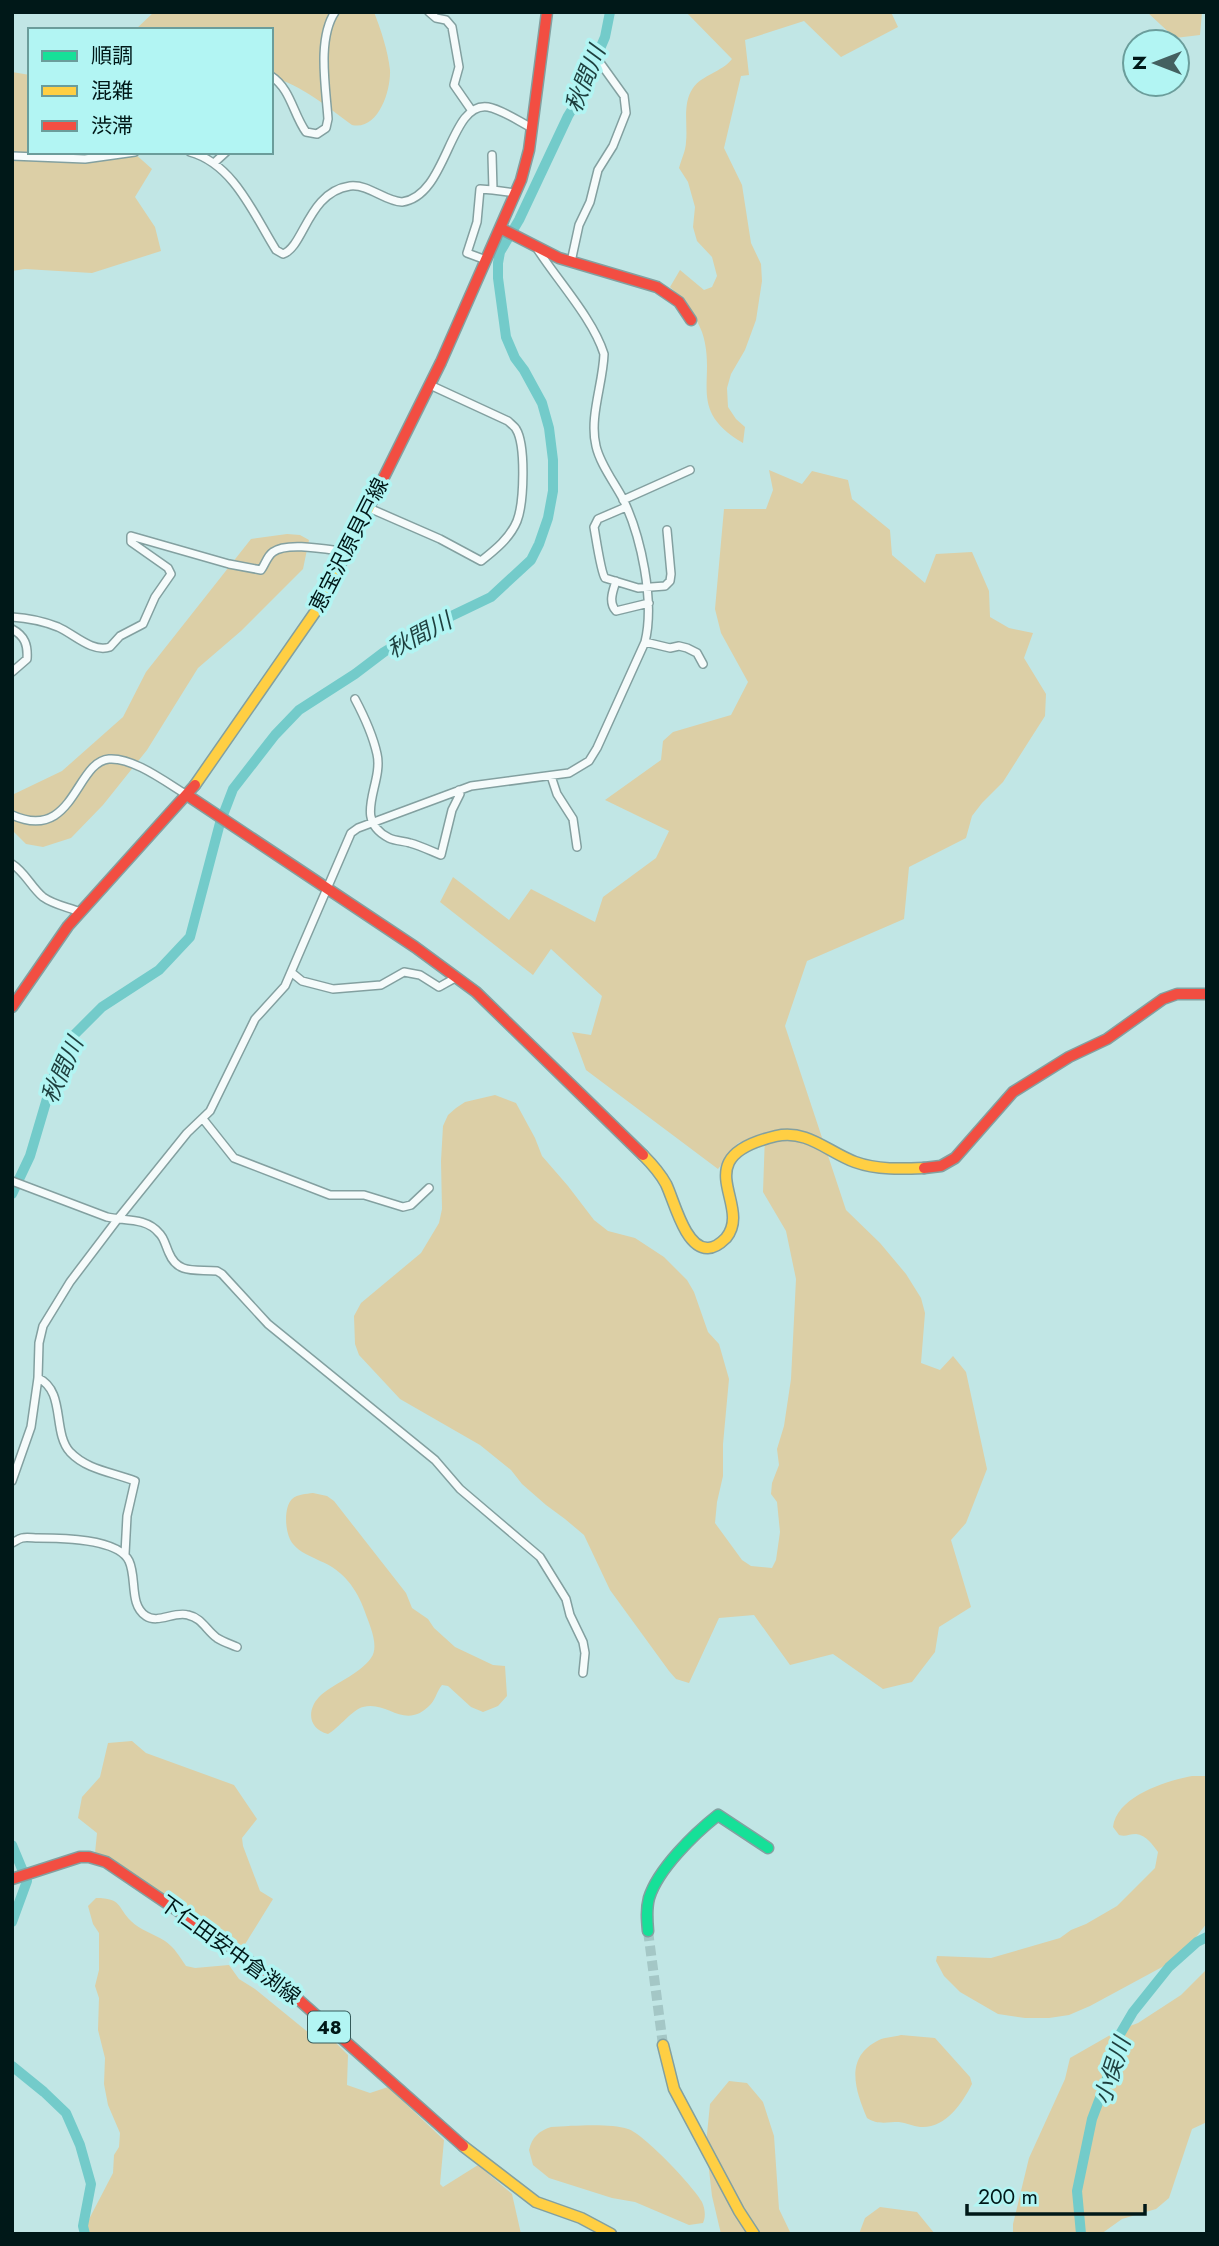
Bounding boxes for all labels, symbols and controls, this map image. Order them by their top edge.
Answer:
legend [28,28,273,154]
north arrow [1121,28,1191,98]
water label: 秋間川 [556,38,615,117]
text: 順調 [91,41,133,71]
text: N [1126,55,1153,71]
text: 混雑 [91,76,133,106]
text: 渋滞 [91,111,133,141]
street label: 恵宝沢原貝戸線 [302,473,396,617]
water label: 秋間川 [381,602,460,666]
water label: 秋間川 [32,1029,93,1108]
street label: 下仁田安中倉渕線 [153,1888,307,2012]
road number: 48 [308,2011,350,2042]
water label: 小俣川 [1085,2030,1140,2109]
scale bar [967,2172,1146,2216]
text: 200 m [978,2182,1038,2212]

